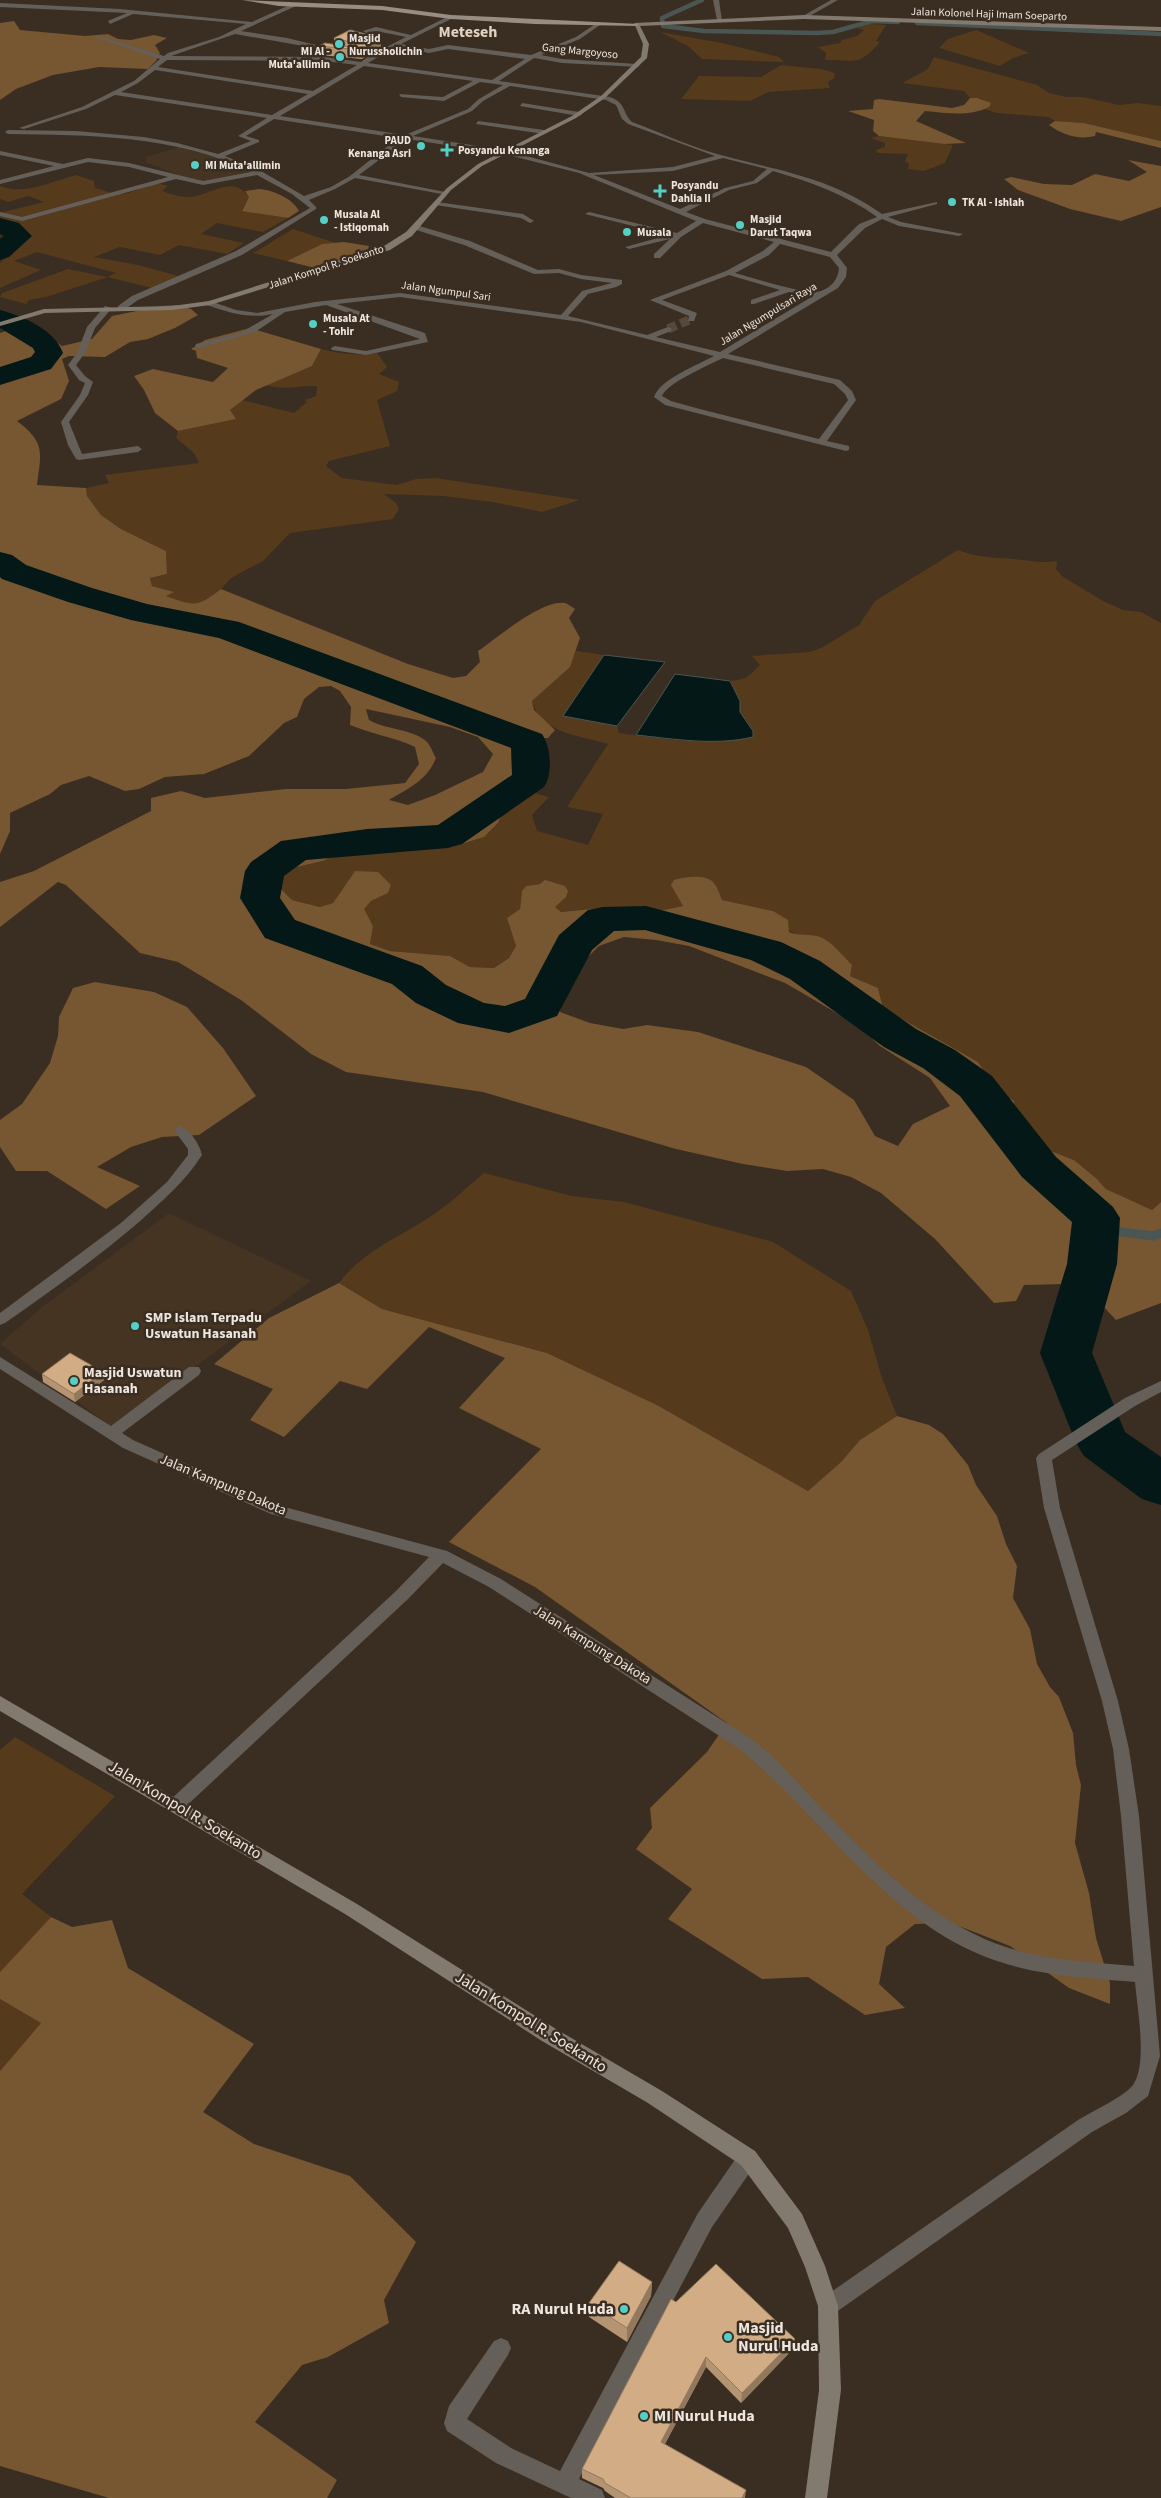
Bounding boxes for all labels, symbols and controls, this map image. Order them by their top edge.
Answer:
street label: Jalan Kolonel Haji Imam Soeparto [911,4,1067,24]
district label: Meteseh [439,21,497,43]
place label: Masjid Nurussholichin [349,31,422,59]
marker: Masjid Nurussholichin [333,38,345,50]
street label: Gang Margoyoso [541,40,619,62]
place label: MI Al - Muta'allimin [268,44,330,72]
marker: MI Al - Muta'allimin [334,51,346,63]
place label: PAUD Kenanga Asri [348,133,411,161]
marker: PAUD Kenanga Asri [415,140,427,152]
marker: Posyandu Kenanga [440,143,454,157]
place label: Posyandu Kenanga [458,143,550,158]
place label: MI Muta'allimin [205,158,281,173]
marker: MI Muta'allimin [189,159,201,171]
place label: Posyandu Dahlia II [671,178,718,206]
marker: Posyandu Dahlia II [653,184,667,198]
place label: TK Al - Ishlah [962,195,1024,210]
marker: TK Al - Ishlah [946,196,958,208]
place label: Musala Al - Istiqomah [334,207,389,235]
place label: Masjid Darut Taqwa [750,212,812,240]
marker: Musala Al - Istiqomah [318,214,330,226]
marker: Masjid Darut Taqwa [734,219,746,231]
place label: Musala [637,225,671,240]
marker: Musala [621,226,633,238]
street label: Jalan Kompol R. Soekanto [266,241,386,293]
street label: Jalan Ngumpul Sari [400,277,492,305]
street label: Jalan Ngumpulsari Raya [717,279,819,349]
place label: Musala At - Tohir [323,311,371,339]
marker: Musala At - Tohir [307,318,319,330]
place label: SMP Islam Terpadu Uswatun Hasanah [145,1308,262,1344]
marker: SMP Islam Terpadu Uswatun Hasanah [129,1320,141,1332]
place label: Masjid Uswatun Hasanah [84,1363,181,1399]
marker: Masjid Uswatun Hasanah [68,1375,80,1387]
street label: Jalan Kampung Dakota [157,1449,289,1521]
street label: Jalan Kampung Dakota [529,1601,655,1689]
street label: Jalan Kompol R. Soekanto [104,1755,266,1865]
street label: Jalan Kompol R. Soekanto [451,1966,611,2078]
place label: RA Nurul Huda [512,2298,614,2320]
marker: RA Nurul Huda [618,2303,630,2315]
place label: Masjid Nurul Huda [738,2317,818,2357]
marker: Masjid Nurul Huda [722,2331,734,2343]
place label: MI Nurul Huda [654,2405,755,2427]
marker: MI Nurul Huda [638,2410,650,2422]

